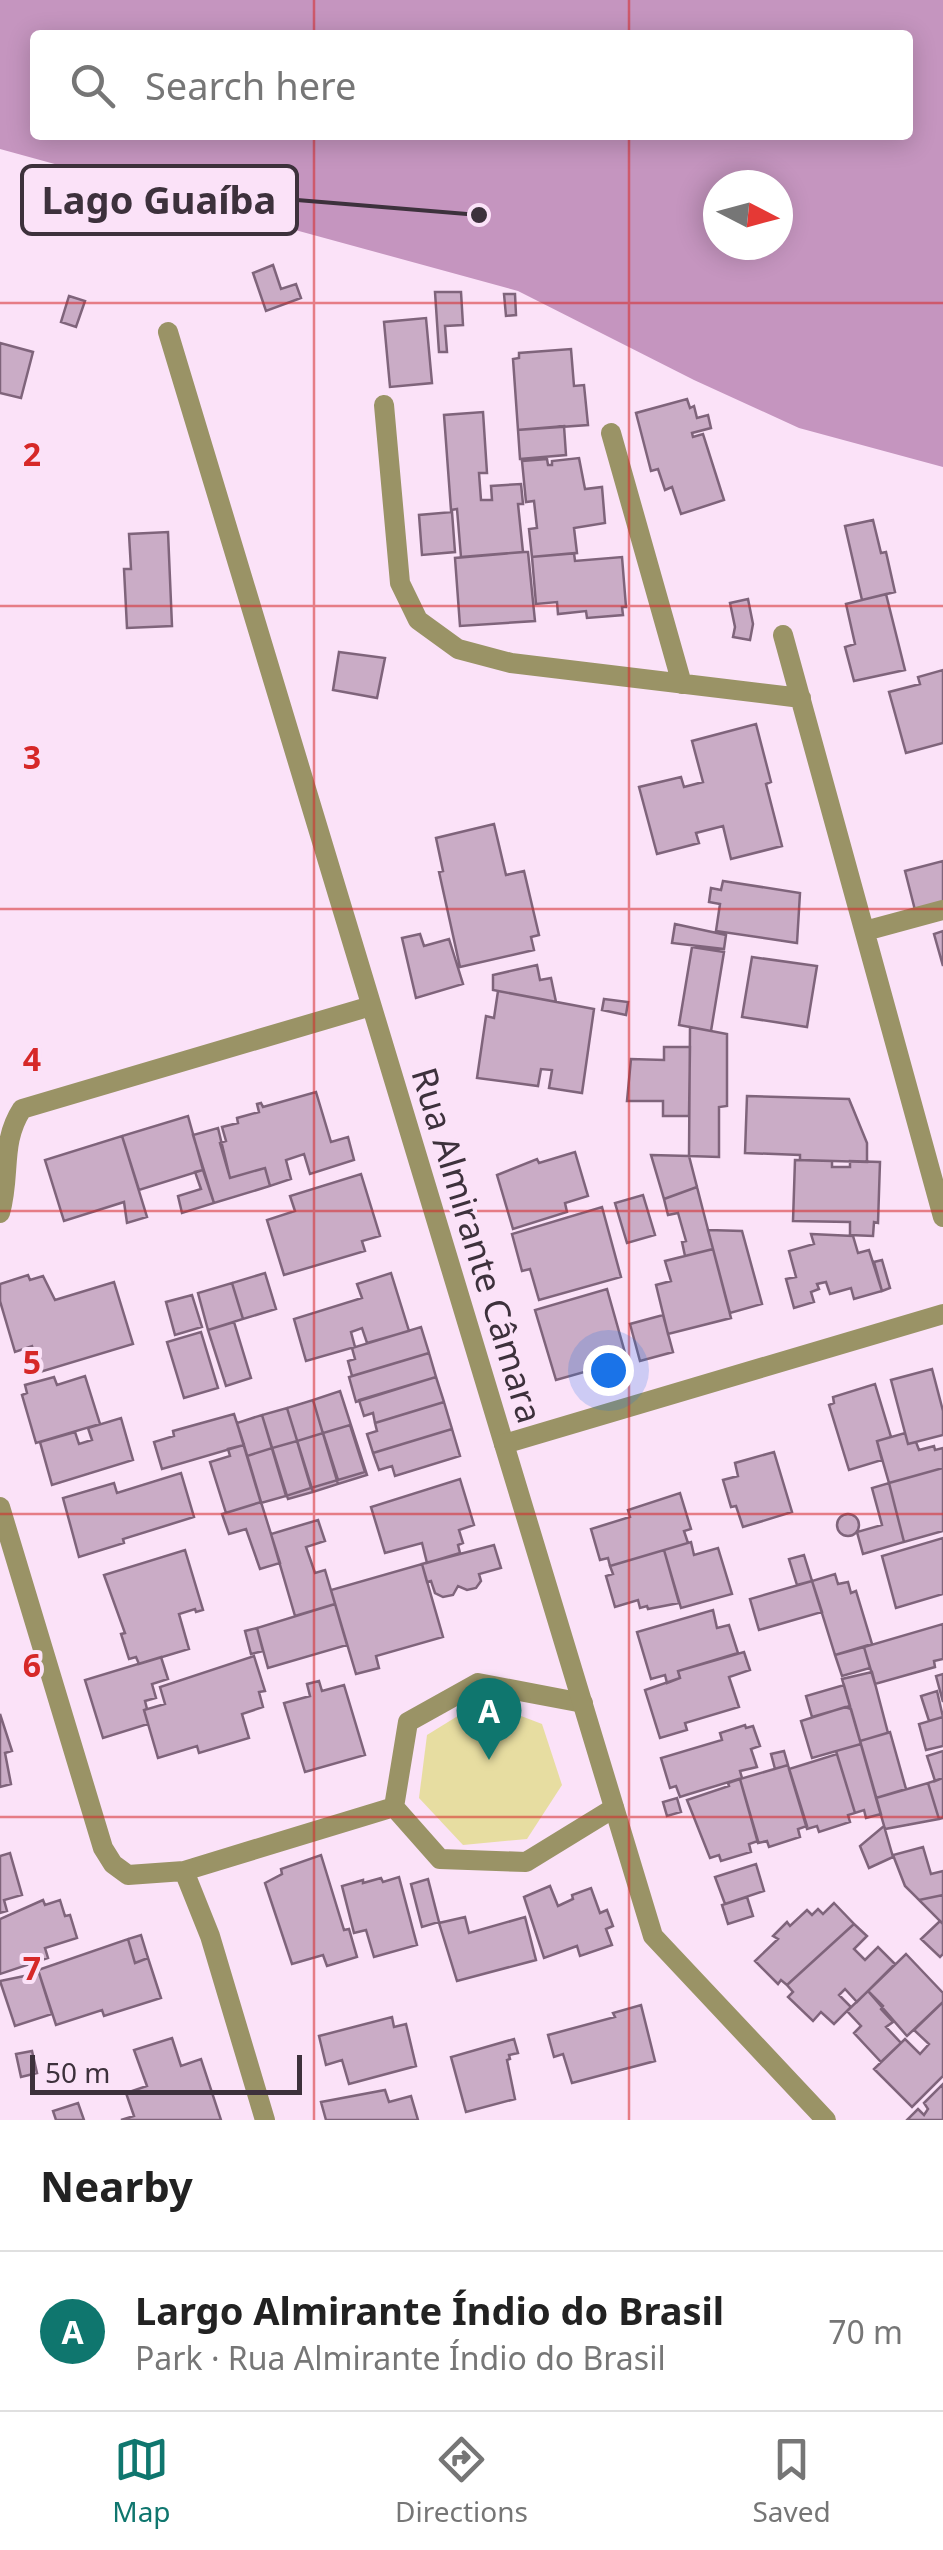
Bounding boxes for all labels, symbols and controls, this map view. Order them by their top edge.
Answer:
search box [30,30,913,140]
icon: search [65,58,120,113]
text: Search here [145,59,356,111]
callout: Lago Guaíba [22,166,297,234]
north arrow [703,170,793,260]
text: Lago Guaíba [42,173,276,225]
text: 2 [23,432,41,475]
text: 3 [23,735,41,778]
text: 4 [23,1037,41,1080]
street label: Rua Almirante Câmara [402,1062,554,1428]
text: 5 [23,1340,41,1383]
your location [583,1345,634,1396]
text: 6 [23,1643,41,1686]
pin: A [456,1678,522,1760]
text: 7 [23,1946,41,1989]
scale bar [30,2050,302,2094]
text: 50 m [45,2053,111,2091]
text: Nearby [40,2157,193,2214]
text: Largo Almirante Índio do Brasil [135,2284,724,2336]
text: A [61,2310,84,2353]
text: 70 m [828,2310,903,2353]
text: Park · Rua Almirante Índio do Brasil [135,2336,666,2379]
tab: Map [112,2432,171,2530]
tab: Directions [395,2432,528,2530]
tab: Saved [752,2432,831,2530]

